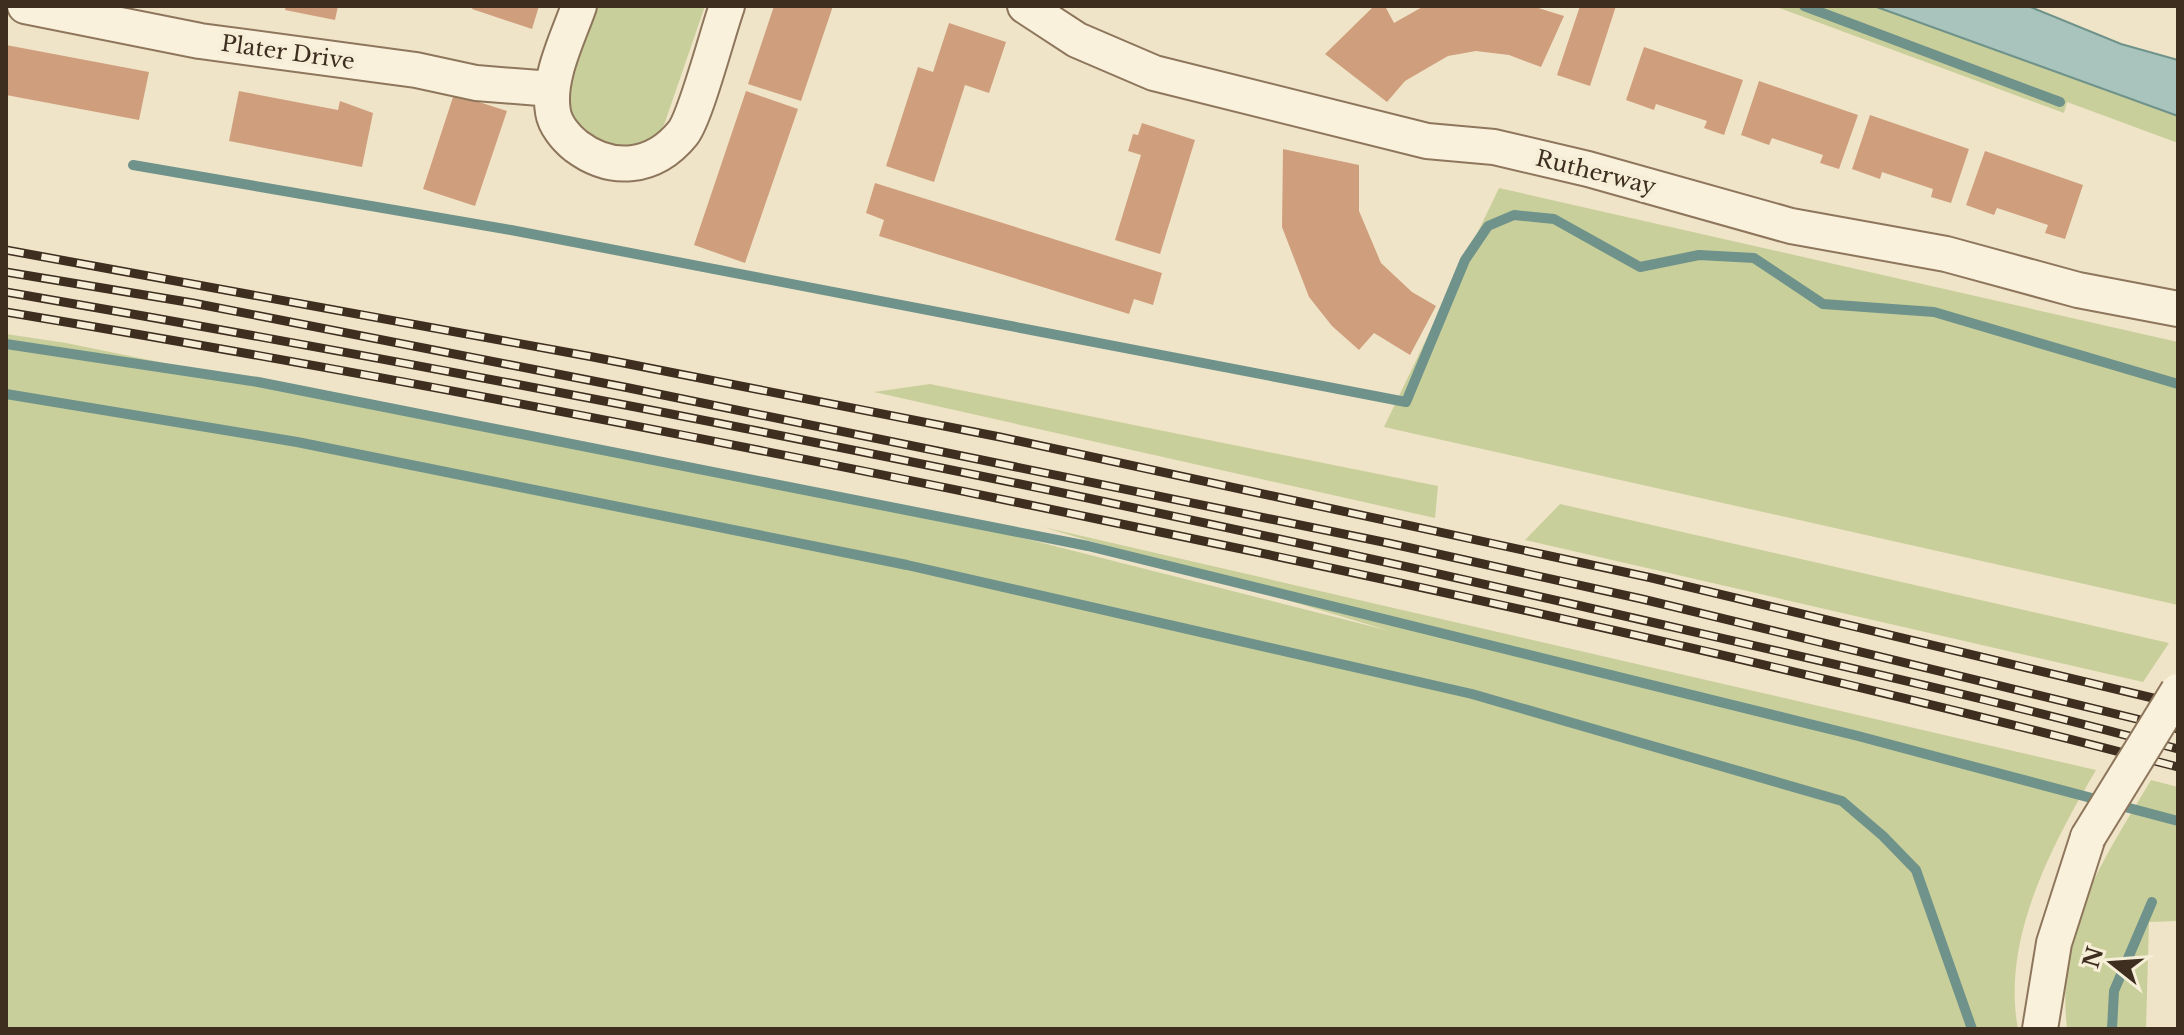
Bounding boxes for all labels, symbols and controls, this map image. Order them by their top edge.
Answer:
street label: Plater Drive [219,30,356,75]
street label: Rutherway [1533,145,1659,200]
north arrow [2072,923,2152,1003]
text: N [2077,943,2109,971]

